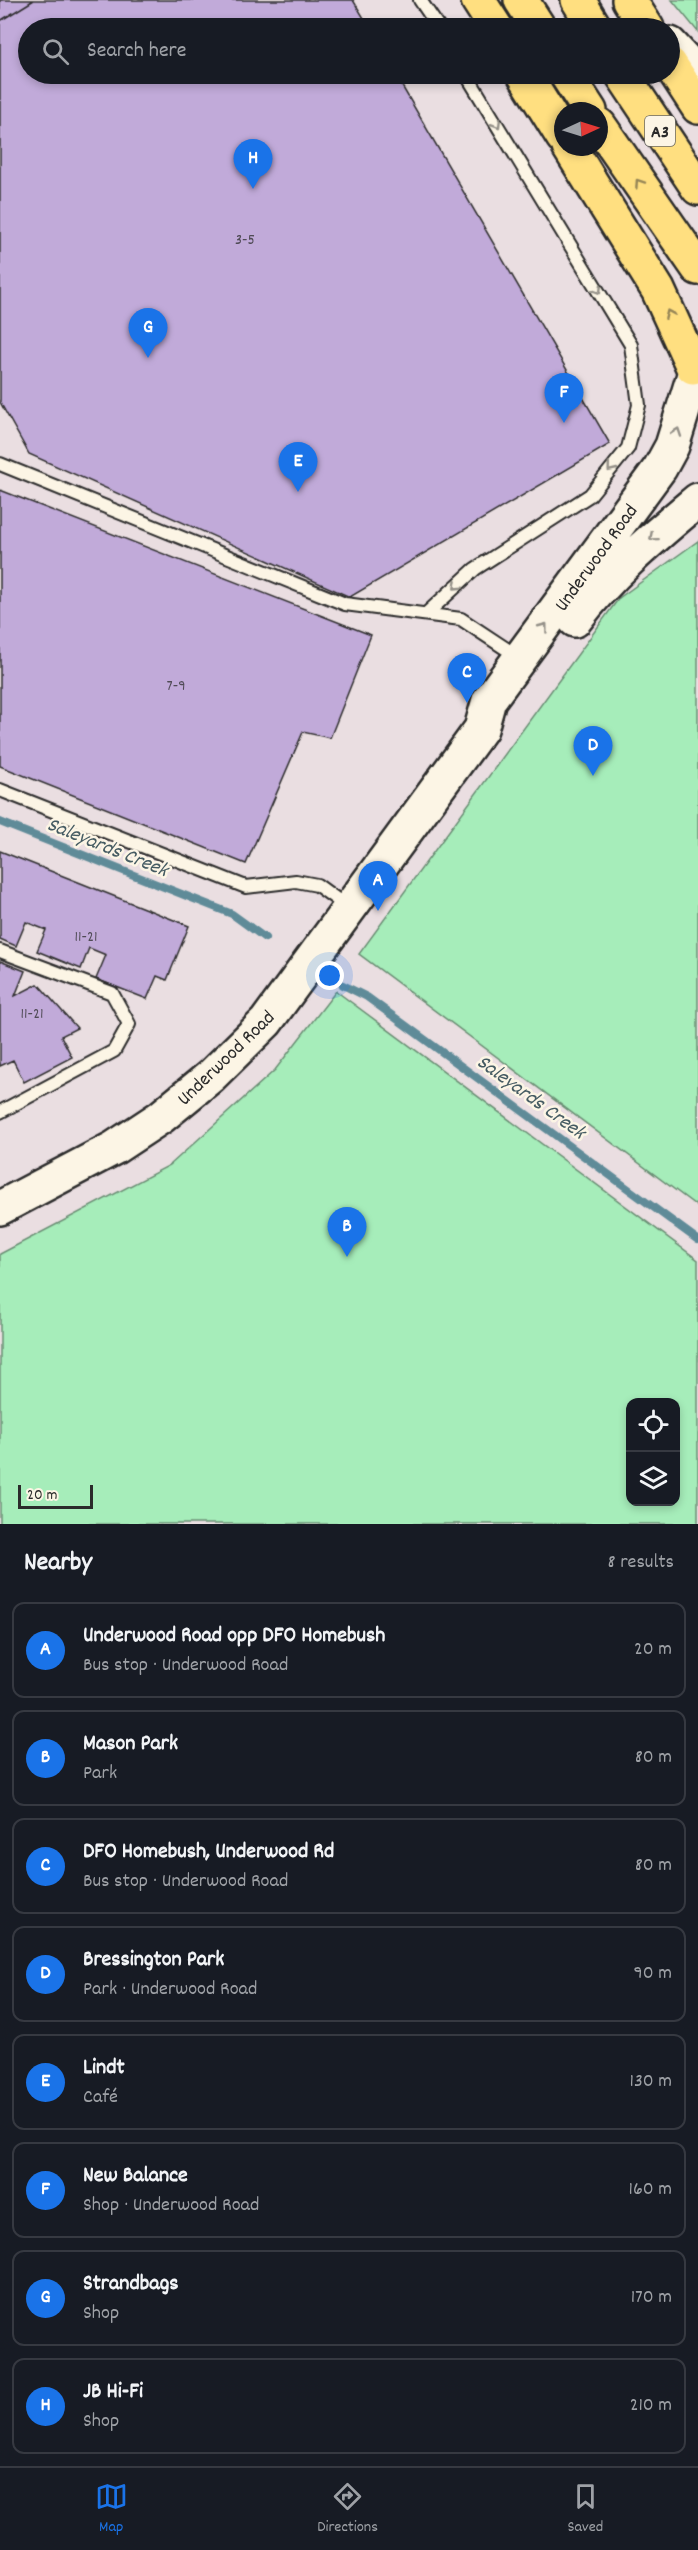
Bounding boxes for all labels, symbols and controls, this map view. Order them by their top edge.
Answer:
search box [18,18,680,84]
icon: search [39,35,72,68]
text: Search here [87,36,186,67]
north arrow [554,102,608,156]
road number: A3 [645,116,675,146]
one-way arrow [489,118,501,128]
pin: H [234,140,272,189]
one-way arrow [635,179,646,190]
house number: 3-5 [235,229,255,252]
one-way arrow [590,284,602,294]
pin: G [128,308,168,358]
one-way arrow [664,309,676,320]
pin: F [544,374,584,423]
one-way arrow [669,427,682,438]
pin: E [278,442,318,492]
one-way arrow [608,461,619,472]
street label: Underwood Road [549,499,646,618]
one-way arrow [649,530,660,541]
one-way arrow [454,578,465,589]
one-way arrow [536,622,547,633]
pin: C [448,654,486,703]
house number: 7-9 [167,675,185,698]
pin: D [574,726,612,776]
water label: Saleyards Creek [42,811,174,888]
pin: A [358,862,398,911]
house number: 11-21 [75,926,97,949]
your location [315,961,344,990]
house number: 11-21 [21,1003,43,1026]
street label: Underwood Road [172,1005,282,1113]
water label: Saleyards Creek [470,1049,593,1150]
pin: B [328,1208,366,1257]
map controls [626,1398,680,1506]
button: locate [626,1398,680,1452]
button: layers [626,1452,680,1506]
scale bar [18,1482,93,1510]
text: 20 m [27,1484,57,1507]
text: Nearby [24,1545,92,1582]
text: 8 results [608,1549,674,1577]
text: Underwood Road opp DFO Homebush [83,1621,385,1652]
text: A [40,1636,51,1664]
text: 20 m [634,1636,672,1664]
text: Bus stop · Underwood Road [83,1652,288,1680]
text: Mason Park [83,1729,178,1760]
text: B [41,1744,50,1772]
text: 80 m [635,1744,672,1772]
text: Park [83,1760,117,1788]
text: DFO Homebush, Underwood Rd [83,1837,334,1868]
text: C [41,1852,50,1880]
text: 80 m [635,1852,672,1880]
text: Bus stop · Underwood Road [83,1868,288,1896]
text: Bressington Park [83,1945,224,1976]
text: D [40,1960,51,1988]
text: 90 m [634,1960,672,1988]
text: Park · Underwood Road [83,1976,257,2004]
text: Lindt [83,2053,125,2084]
text: E [41,2068,50,2096]
text: 130 m [630,2068,672,2096]
text: Café [83,2084,118,2112]
text: New Balance [83,2161,188,2192]
text: F [41,2176,50,2204]
text: 160 m [629,2176,672,2204]
text: Shop · Underwood Road [83,2192,259,2220]
text: Strandbags [83,2269,179,2300]
text: G [40,2284,51,2312]
text: 170 m [631,2284,672,2312]
text: Shop [83,2300,119,2328]
text: JB Hi-Fi [83,2377,143,2408]
text: H [40,2392,51,2420]
text: 210 m [630,2392,672,2420]
text: Shop [83,2408,119,2436]
tab: Map [95,2480,128,2539]
tab: Directions [317,2480,378,2539]
tab: Saved [567,2480,603,2539]

